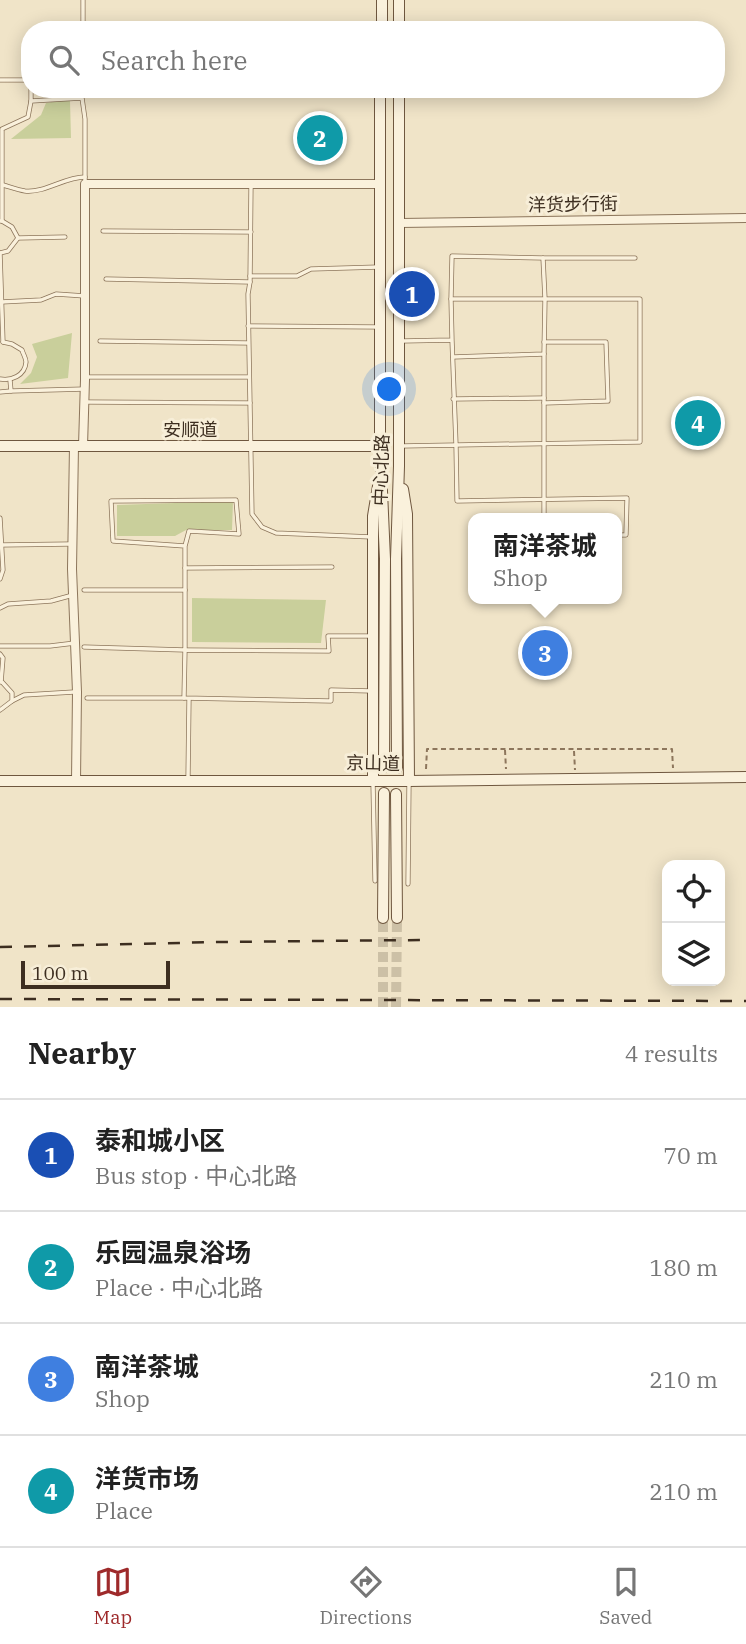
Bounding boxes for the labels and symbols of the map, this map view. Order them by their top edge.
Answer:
pin: 2 [297,112,343,164]
street label: 洋货步行街 [528,192,618,216]
pin: 1 [389,268,435,320]
your location [372,372,406,406]
pin: 4 [675,397,721,449]
street label: 安顺道 [163,418,217,441]
street label: 中心北路 [368,434,394,506]
pin: 3 [522,627,568,679]
street label: 京山道 [346,751,400,775]
scale bar [21,958,170,990]

